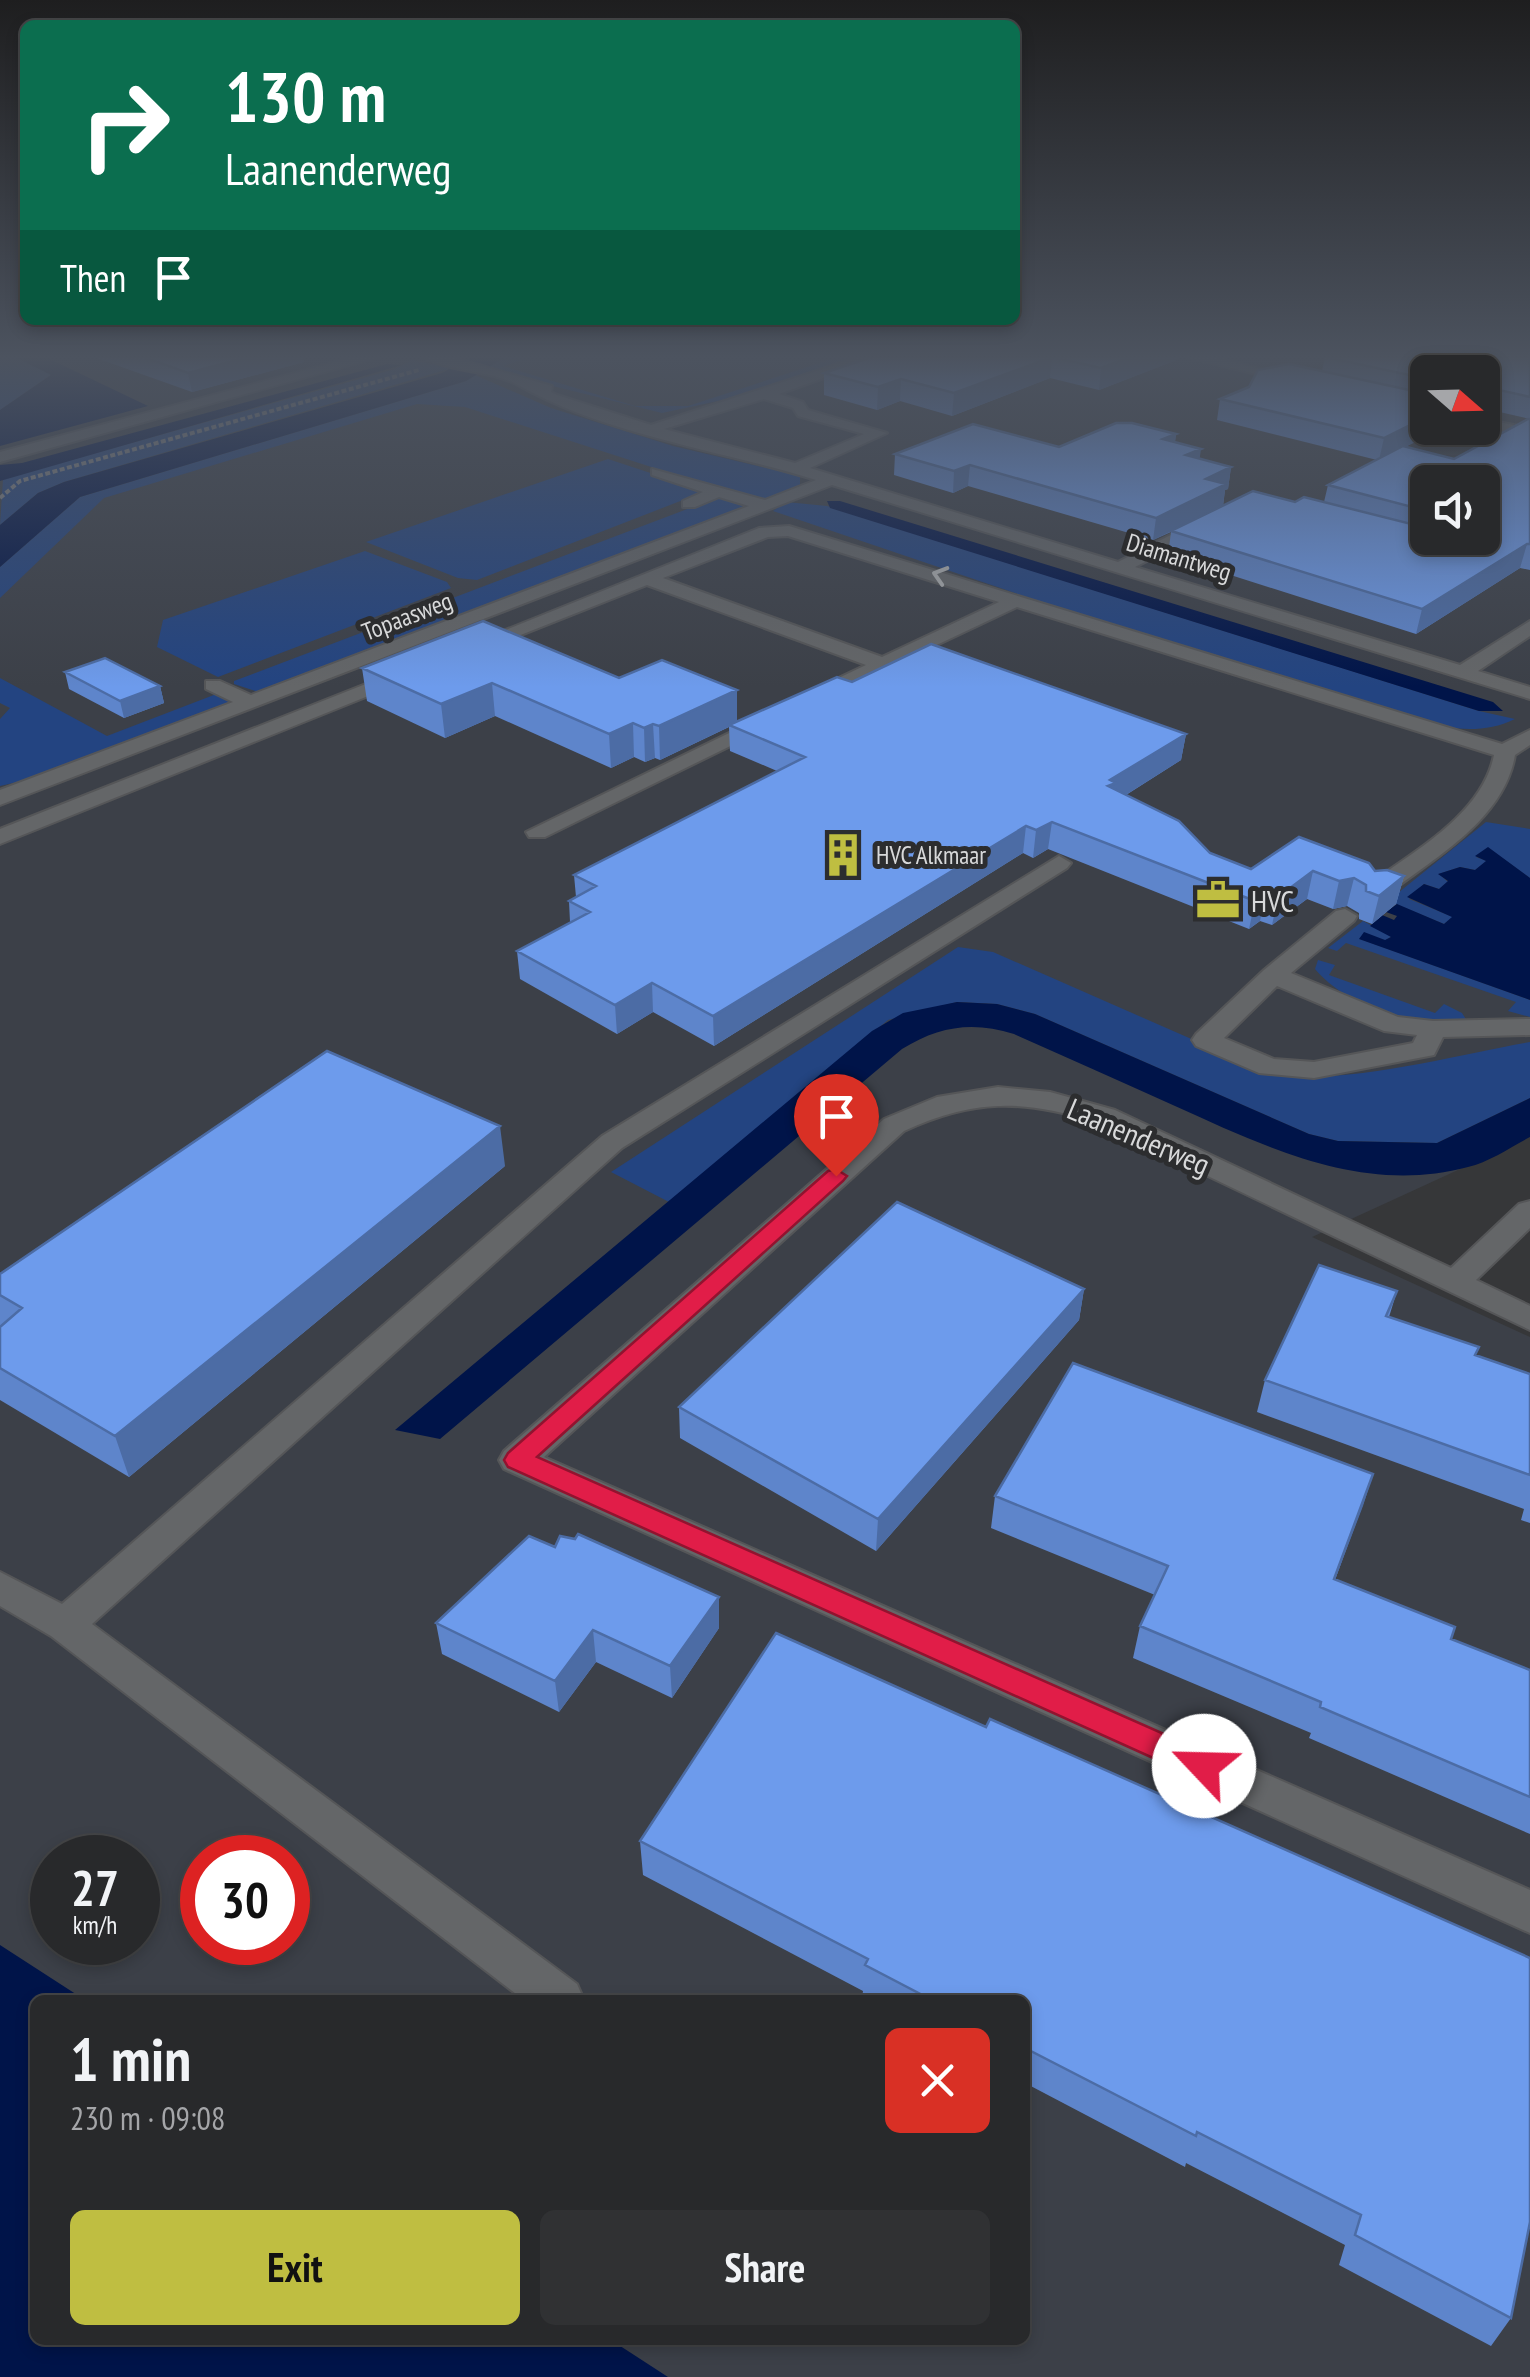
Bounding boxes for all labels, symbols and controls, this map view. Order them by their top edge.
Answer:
text: 130 m [225,51,386,141]
icon: right [60,60,190,190]
text: Laanenderweg [225,139,451,197]
icon: arrive [146,250,201,305]
text: Then [60,253,126,302]
north arrow [1410,355,1500,445]
map controls [1410,355,1500,555]
button: sound [1410,465,1500,555]
street label: Diamantweg [1123,526,1235,588]
one-way arrow [932,567,949,587]
street label: Topaasweg [357,584,457,648]
building icon: HVC Alkmaar [819,831,867,879]
place label: HVC Alkmaar [876,839,986,871]
office icon: HVC [1194,876,1242,924]
place label: HVC [1251,881,1294,920]
pin [794,1074,879,1177]
icon: arrive [809,1089,864,1144]
street label: Laanenderweg [1062,1089,1216,1183]
position arrow [1152,1714,1256,1818]
speed limit sign: 30 [180,1835,310,1965]
text: 27 [71,1855,119,1920]
text: km/h [73,1909,117,1941]
text: 1 min [70,2020,191,2098]
button: close [885,2028,990,2133]
text: 230 m · 09:08 [70,2097,225,2139]
button: Exit [70,2210,520,2325]
button: Share [540,2210,990,2325]

